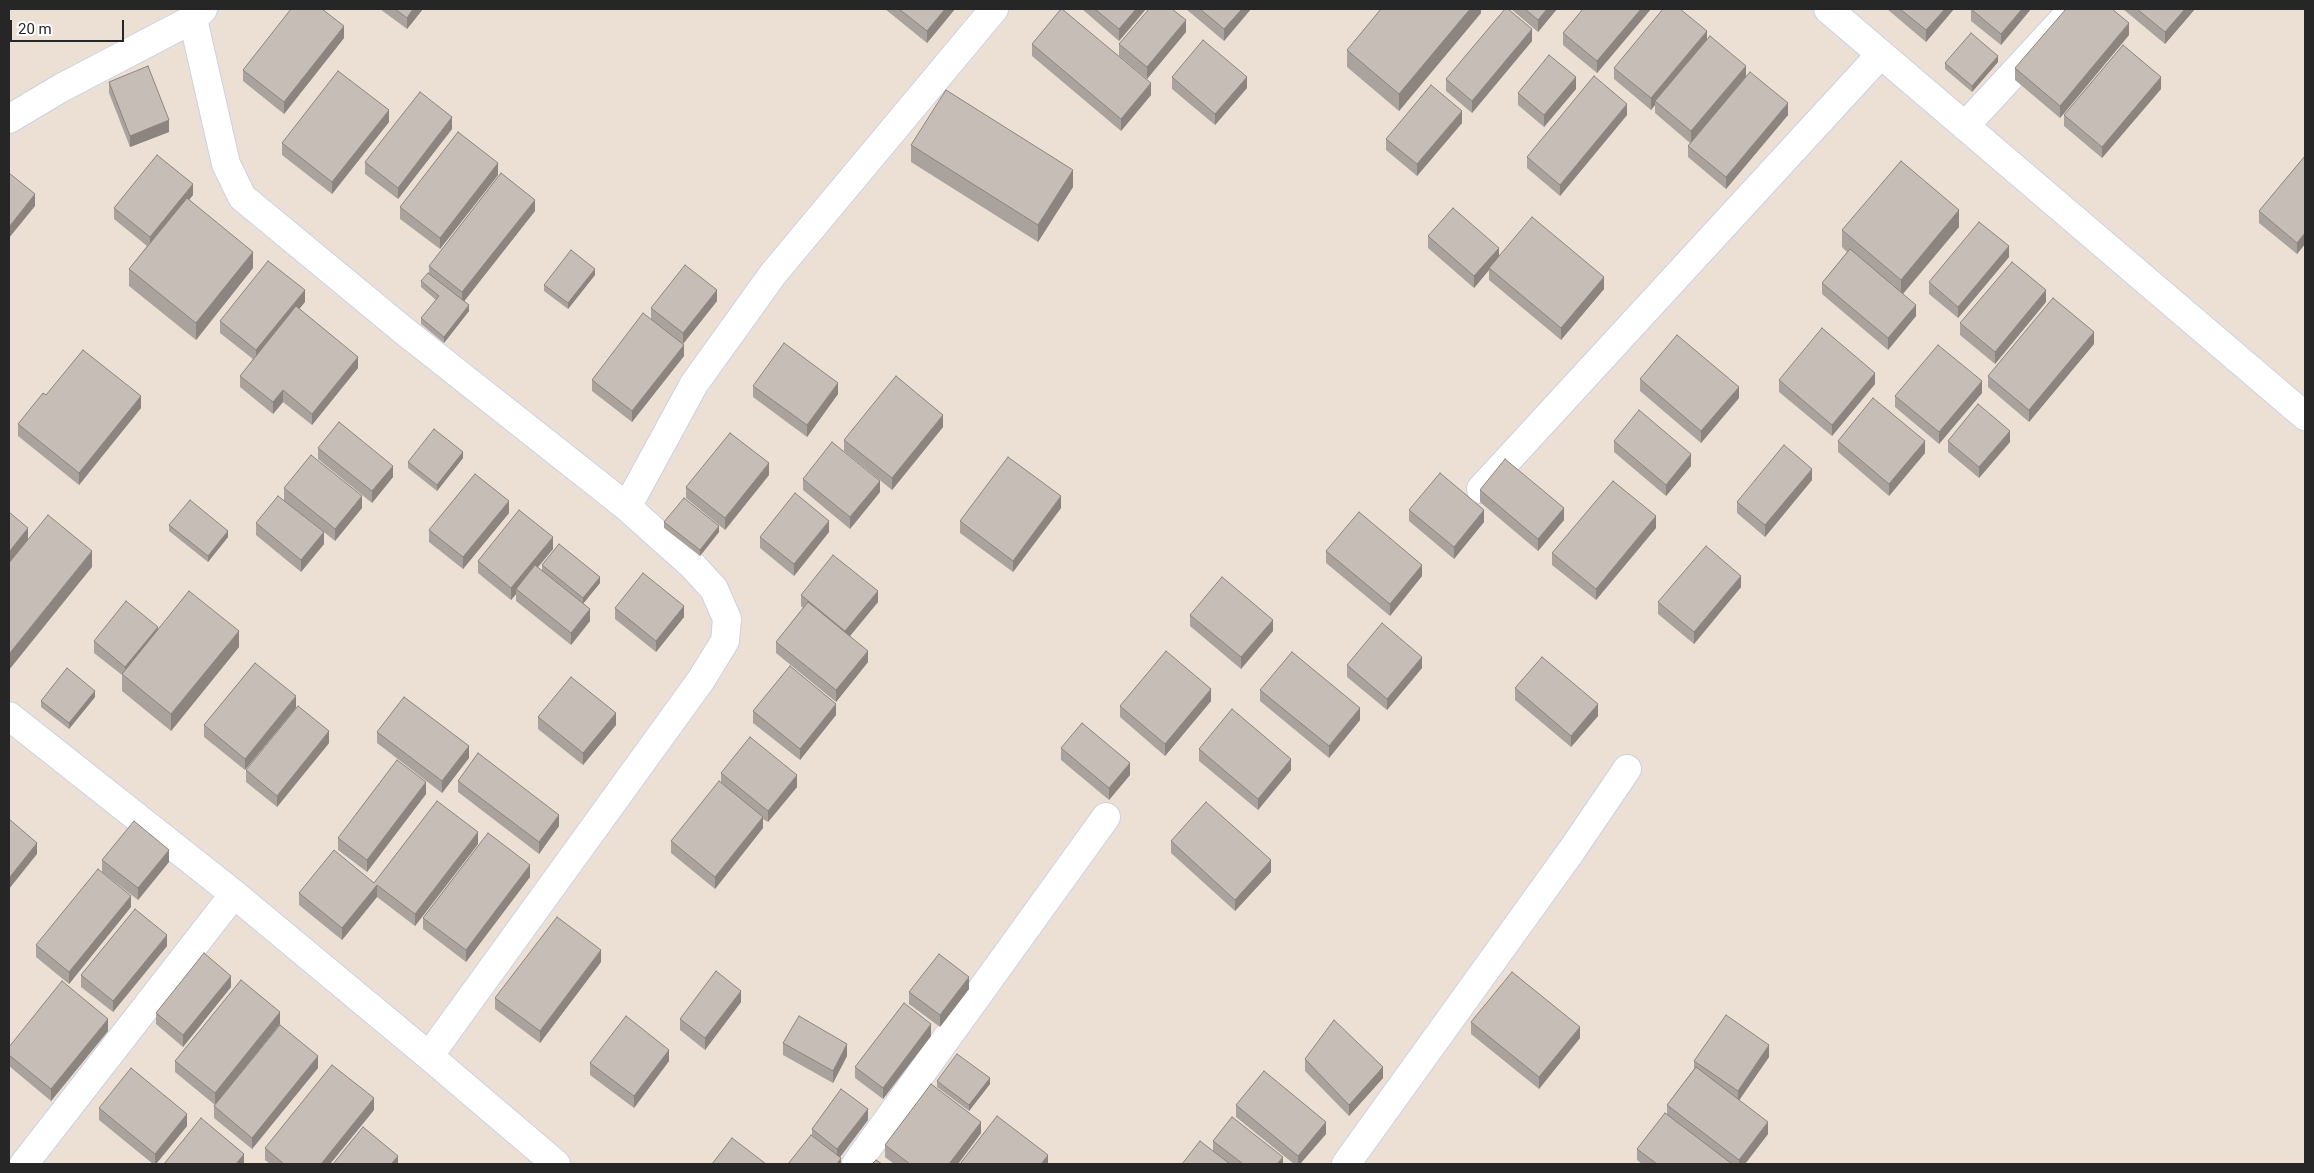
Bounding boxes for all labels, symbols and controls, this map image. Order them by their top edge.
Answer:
scale bar [12,10,126,42]
text: 20 m [18,20,52,38]

